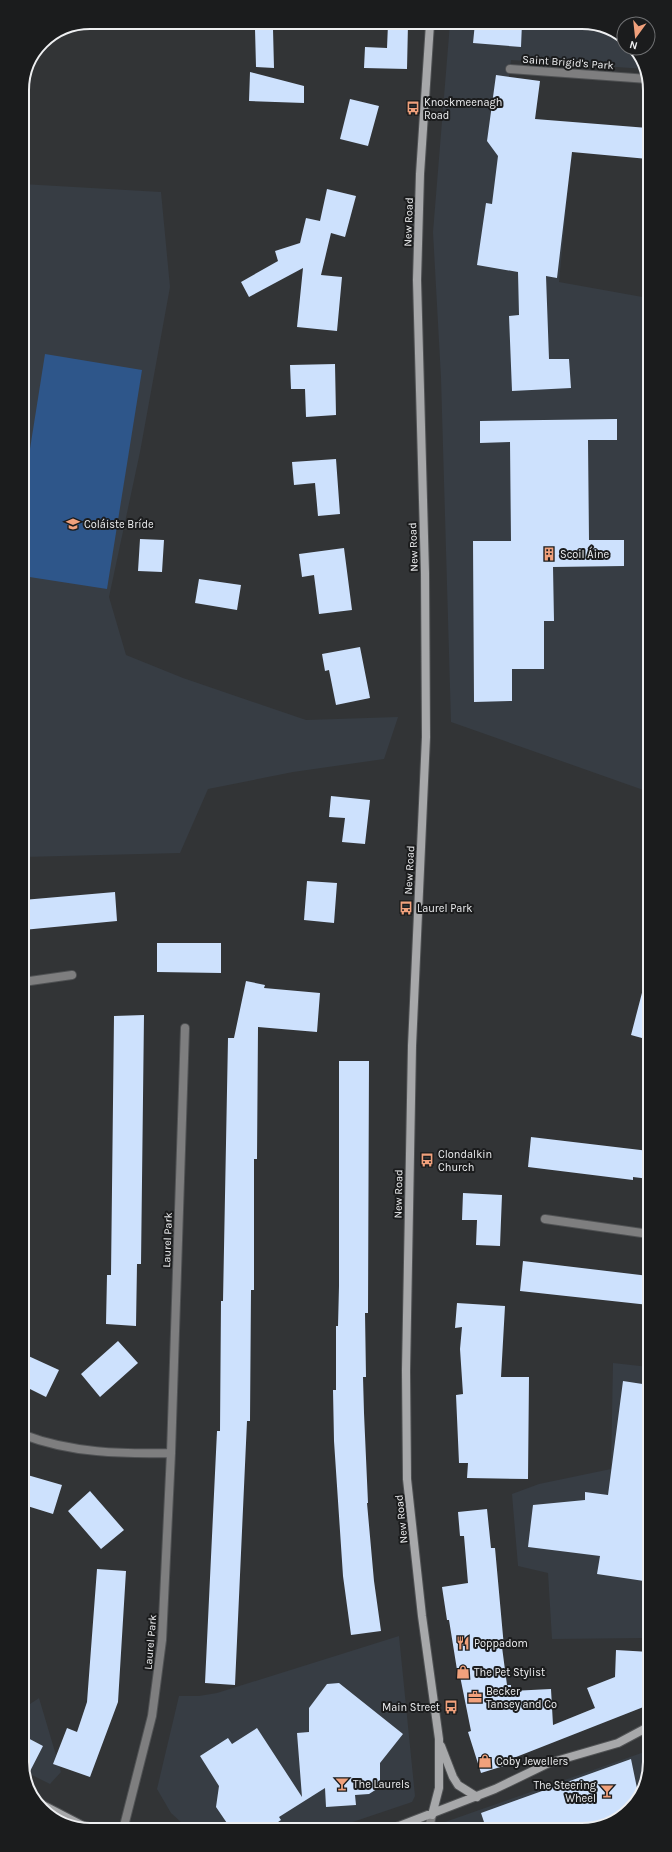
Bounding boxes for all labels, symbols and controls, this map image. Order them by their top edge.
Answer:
north arrow [616,16,656,56]
text: N [628,38,639,52]
street label: Saint Brigid's Park [522,53,614,72]
place label: Knockmeenagh Road [424,96,502,122]
bus stop icon: Knockmeenagh Road [405,100,421,116]
street label: New Road [401,197,416,247]
school or university icon: Coláiste Bríde [65,516,81,532]
place label: Coláiste Bríde [84,518,154,531]
street label: New Road [406,522,421,572]
building icon: Scoil Áine [541,546,557,562]
place label: Scoil Áine [560,546,610,561]
street label: New Road [402,845,417,895]
bus stop icon: Laurel Park [398,900,414,916]
place label: Laurel Park [417,902,473,915]
place label: Clondalkin Church [438,1148,492,1174]
bus stop icon: Clondalkin Church [419,1152,435,1168]
street label: New Road [392,1169,405,1219]
street label: Laurel Park [160,1212,175,1268]
street label: New Road [392,1494,411,1544]
street label: Laurel Park [142,1614,159,1670]
restaurant icon: Poppadom [455,1635,471,1651]
place label: Poppadom [474,1637,528,1650]
shop icon: The Pet Stylist [455,1664,471,1680]
place label: The Pet Stylist [474,1666,545,1679]
place label: Becker Tansey and Co [486,1685,557,1711]
office icon: Becker Tansey and Co [467,1689,483,1705]
bus stop icon: Main Street [443,1699,459,1715]
place label: Main Street [382,1701,440,1714]
shop icon: Coby Jewellers [477,1753,493,1769]
place label: Coby Jewellers [496,1755,568,1768]
bar icon: The Laurels [334,1776,350,1792]
place label: The Laurels [353,1778,410,1791]
place label: The Steering Wheel [533,1779,597,1805]
bar icon: The Steering Wheel [599,1783,615,1799]

